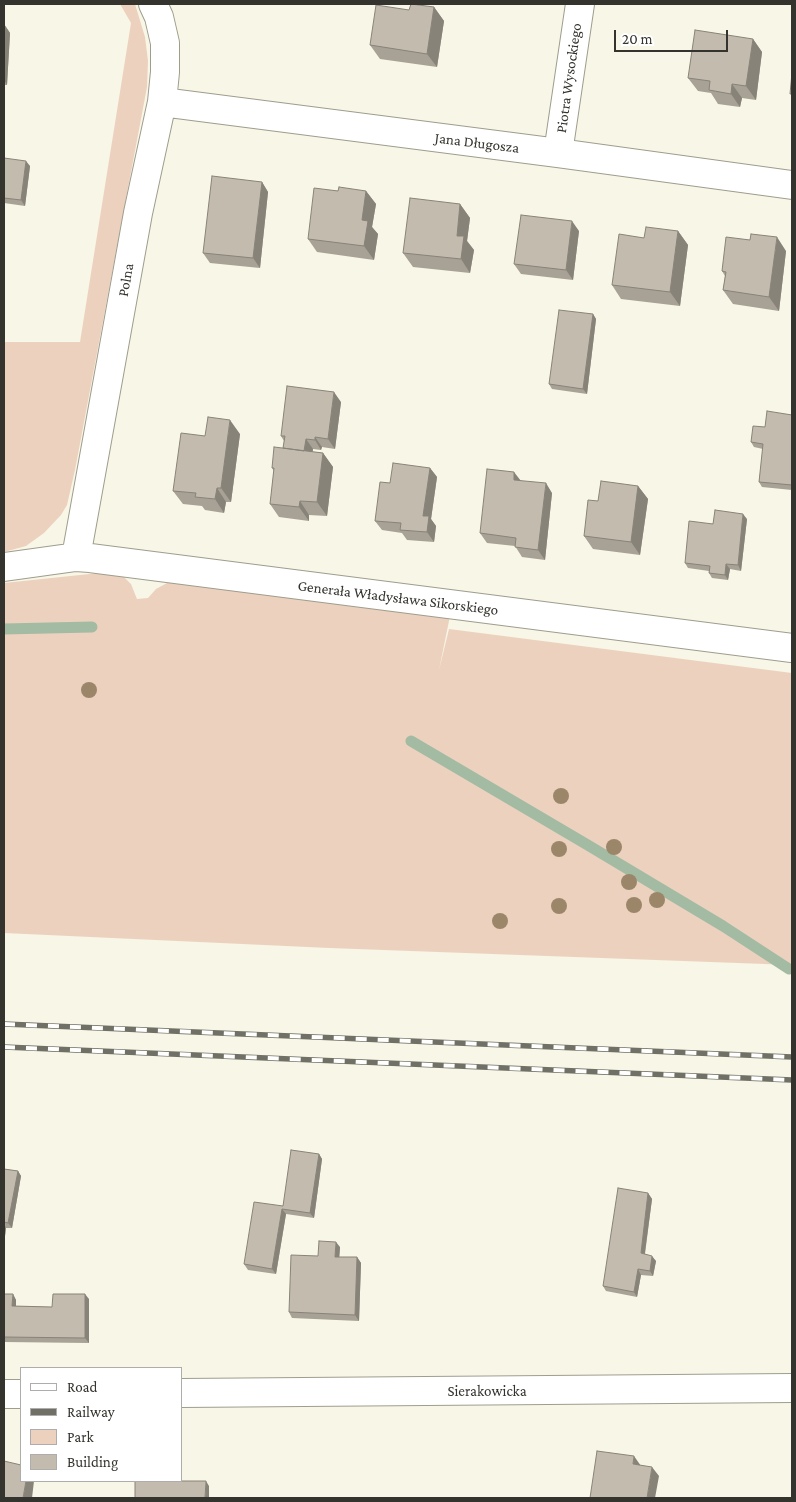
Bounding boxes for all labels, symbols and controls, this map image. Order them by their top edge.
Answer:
scale bar [616,20,730,52]
street label: Piotra Wysockiego [552,22,586,134]
text: 20 m [622,31,653,47]
street label: Jana Długosza [434,129,520,157]
street label: Polna [114,262,138,298]
street label: Generała Władysława Sikorskiego [297,577,499,619]
legend [20,1367,182,1482]
text: Road [67,1379,97,1395]
street label: Sierakowicka [447,1382,527,1400]
text: Railway [67,1404,115,1420]
text: Park [67,1429,94,1445]
text: Building [67,1454,118,1470]

